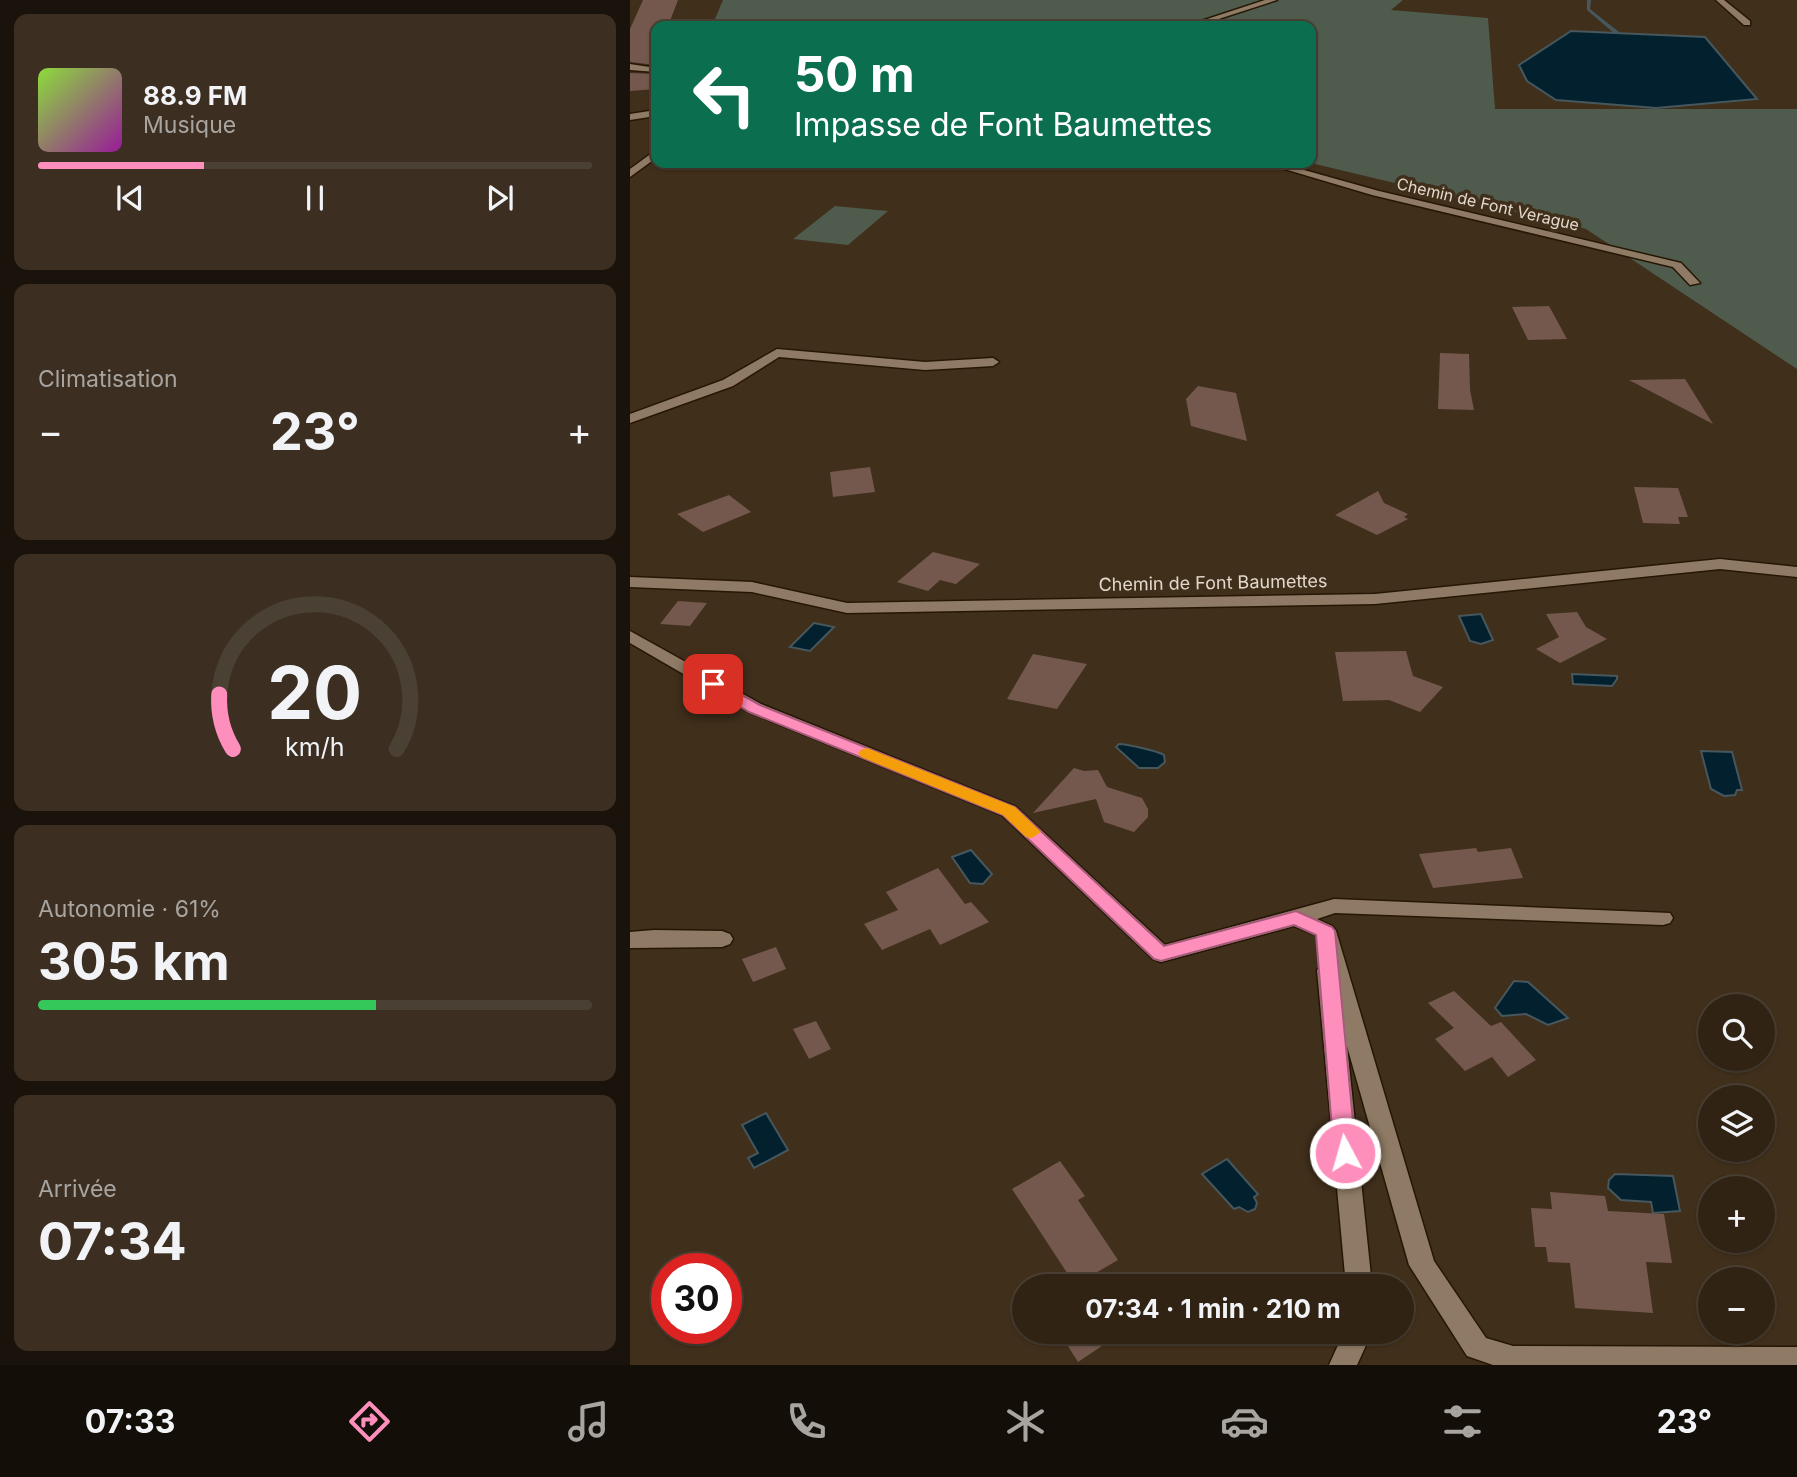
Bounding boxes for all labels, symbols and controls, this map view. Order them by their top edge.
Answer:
text: 50 m [794,45,915,104]
icon: left [679,49,770,140]
text: 88.9 FM [143,80,247,111]
text: Impasse de Font Baumettes [794,105,1212,144]
text: Musique [143,111,236,139]
street label: Chemin de Font Verague [1395,173,1581,235]
icon: previous [111,179,149,217]
icon: pause [296,179,334,217]
icon: next [481,179,519,217]
text: Climatisation [38,365,178,393]
text: 23° [270,400,360,463]
text: − [38,408,63,454]
text: + [567,408,592,454]
street label: Chemin de Font Baumettes [1098,570,1328,595]
text: 20 [268,648,362,737]
pin [683,654,743,714]
icon: arrive [694,665,732,703]
text: km/h [285,731,345,761]
text: Autonomie · 61% [38,895,221,923]
text: 305 km [38,930,230,993]
map controls [1698,994,1775,1344]
button: search [1698,994,1775,1071]
button: layers [1698,1085,1775,1162]
position arrow [1308,1116,1382,1190]
text: Arrivée [38,1175,117,1203]
button: + [1698,1176,1775,1253]
text: 07:34 [38,1210,187,1273]
speed limit sign: 30 [651,1253,742,1344]
button: − [1698,1267,1775,1344]
text: 07:34 · 1 min · 210 m [1085,1293,1341,1324]
icon: directions [345,1397,394,1446]
icon: music [564,1397,613,1446]
icon: phone [782,1397,831,1446]
icon: climate [1001,1397,1050,1446]
icon: car [1220,1397,1269,1446]
icon: filters [1438,1397,1487,1446]
text: 07:33 [85,1402,175,1441]
text: 23° [1657,1402,1712,1441]

